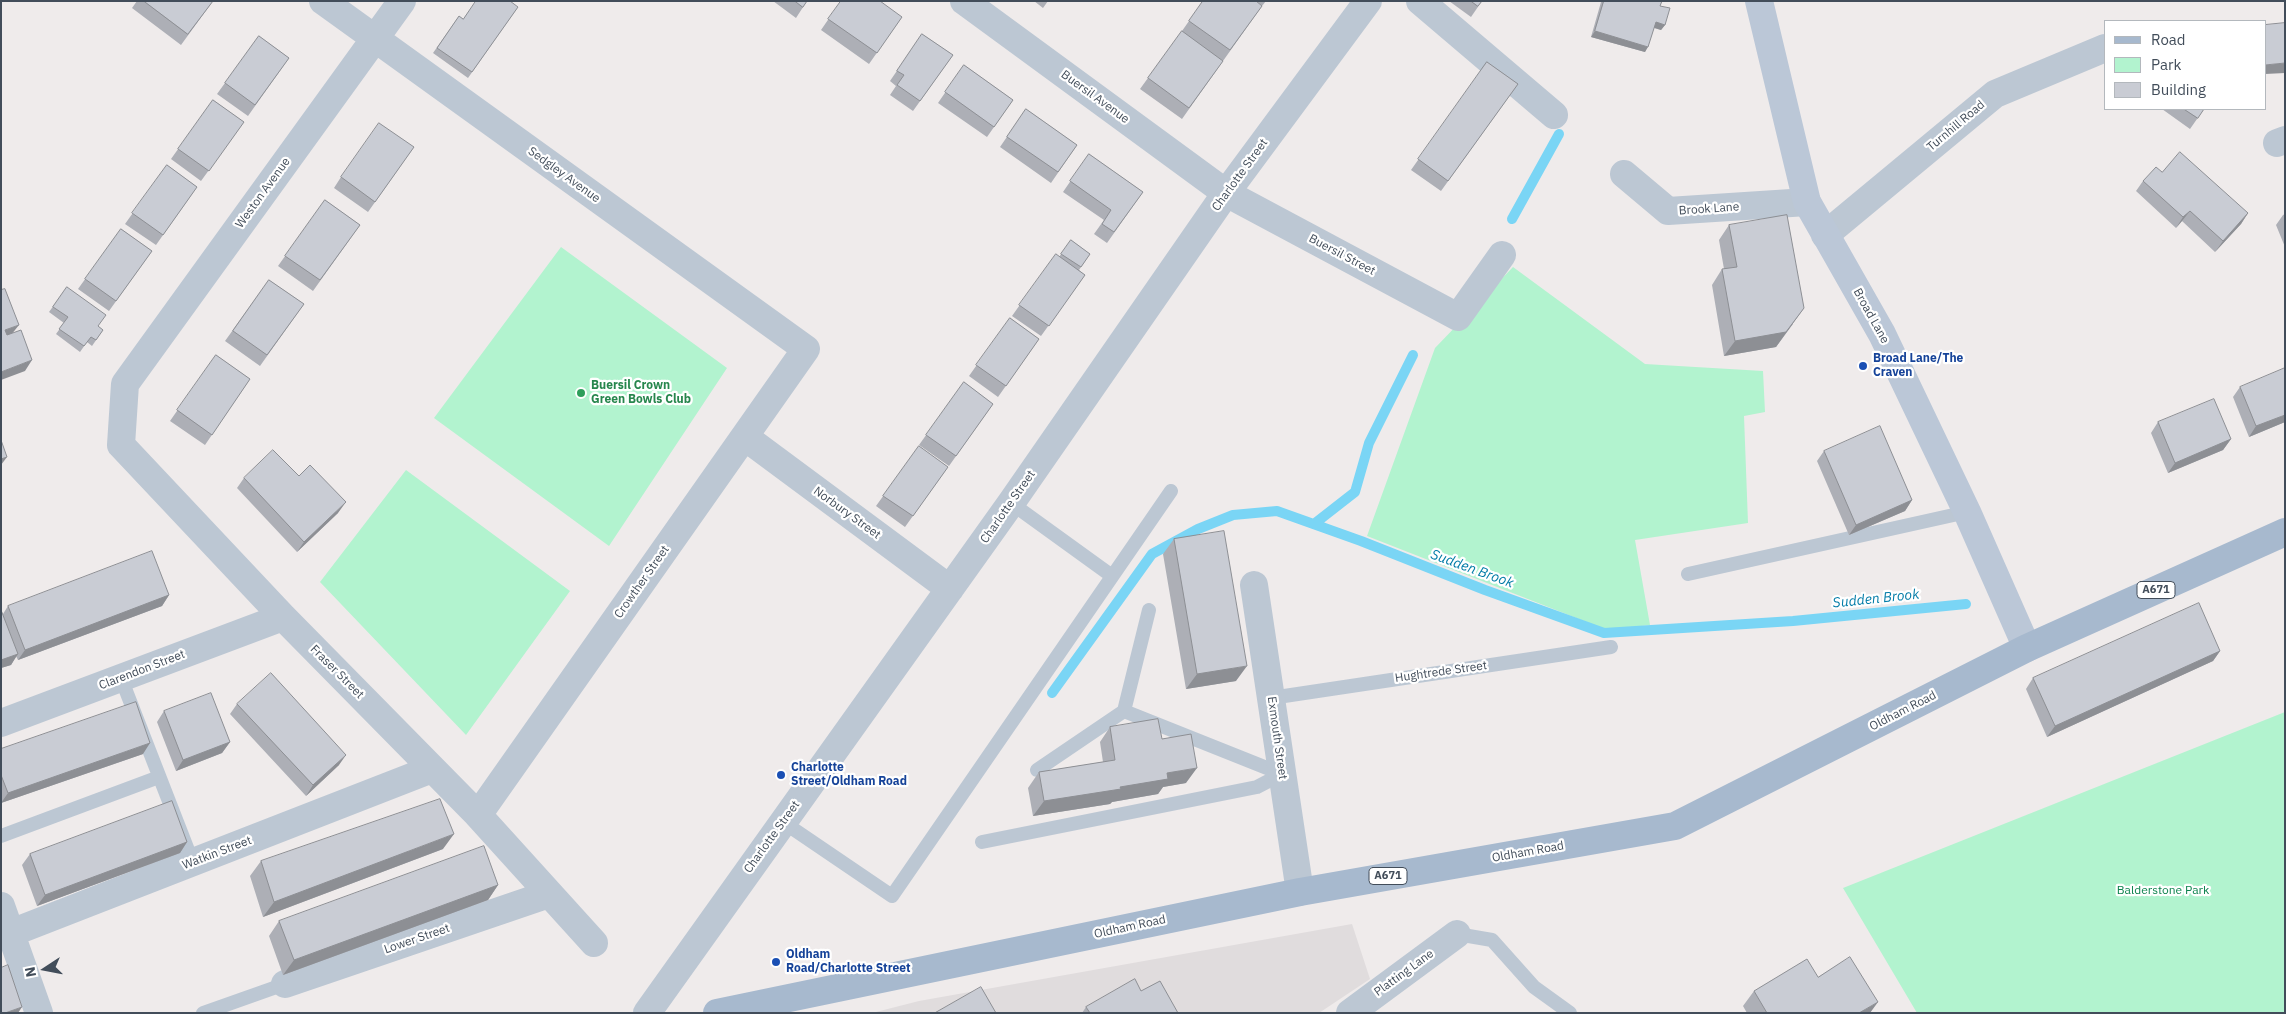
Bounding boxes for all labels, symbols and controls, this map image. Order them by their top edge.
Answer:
legend [2104,20,2266,110]
text: Road [2151,30,2186,49]
text: Park [2151,55,2181,74]
street label: Buersil Avenue [1058,67,1132,127]
text: Building [2151,80,2206,99]
street label: Turnhill Road [1924,98,1988,154]
street label: Charlotte Street [1209,136,1271,214]
street label: Sedgley Avenue [525,144,603,206]
street label: Weston Avenue [233,155,293,231]
street label: Brook Lane [1678,200,1740,218]
street label: Buersil Street [1306,231,1378,279]
street label: Broad Lane [1850,286,1892,346]
place label: Broad Lane/The Craven [1873,352,1963,380]
marker: Broad Lane/The Craven [1857,360,1869,372]
place label: Buersil Crown Green Bowls Club [591,379,691,407]
marker: Buersil Crown Green Bowls Club [575,387,587,399]
street label: Charlotte Street [978,468,1038,546]
street label: Norbury Street [811,484,883,542]
street label: Crowther Street [612,543,672,621]
water label: Sudden Brook [1428,546,1516,592]
road number: A671 [2137,582,2175,598]
water label: Sudden Brook [1832,586,1920,612]
street label: Fraser Street [307,642,367,702]
street label: Clarendon Street [97,647,187,693]
street label: Hughtrede Street [1394,658,1488,686]
street label: Oldham Road [1867,688,1939,734]
street label: Exmouth Street [1264,695,1290,781]
place label: Charlotte Street/Oldham Road [791,761,907,789]
marker: Charlotte Street/Oldham Road [775,769,787,781]
street label: Charlotte Street [741,798,803,876]
street label: Watkin Street [180,833,254,873]
street label: Oldham Road [1491,839,1565,865]
road number: A671 [1369,868,1407,884]
park label: Balderstone Park [2117,884,2209,898]
street label: Oldham Road [1093,912,1167,942]
street label: Lower Street [382,921,452,957]
north arrow [20,944,70,994]
street label: Platting Lane [1371,947,1437,999]
place label: Oldham Road/Charlotte Street [786,948,911,976]
marker: Oldham Road/Charlotte Street [770,956,782,968]
text: N [20,965,40,979]

